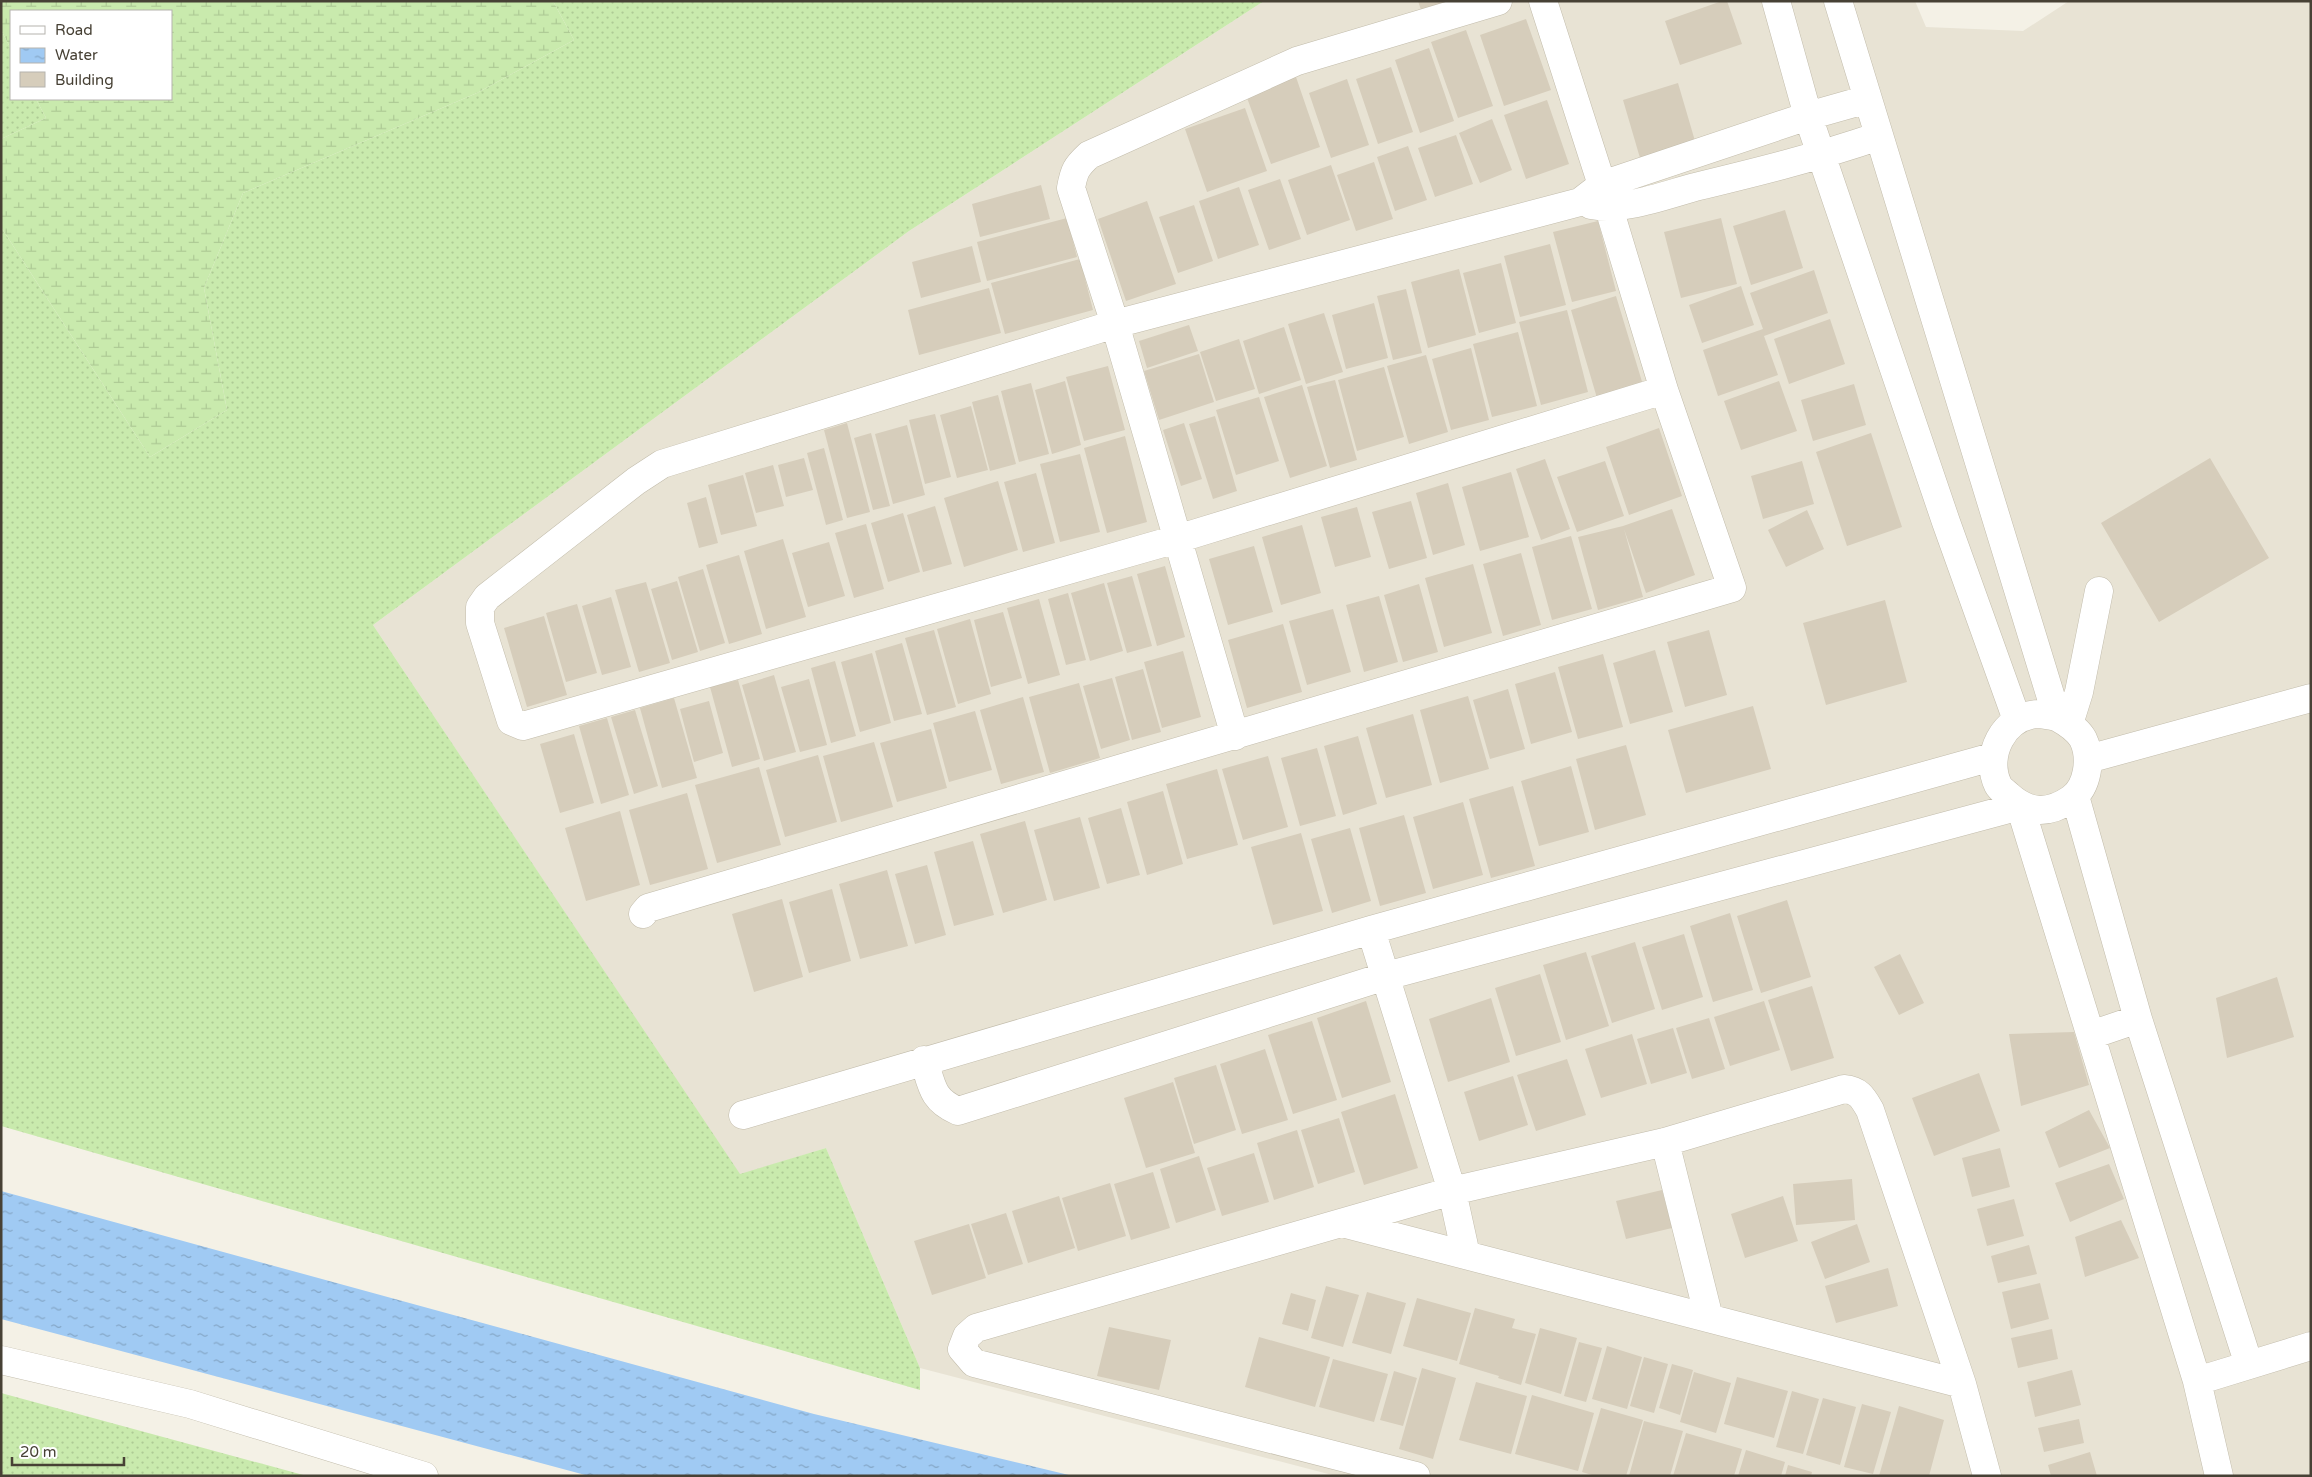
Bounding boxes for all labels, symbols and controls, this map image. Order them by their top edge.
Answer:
legend [10,10,172,100]
text: Road [55,21,93,39]
text: Water [55,46,98,64]
text: Building [55,71,114,89]
scale bar [12,1434,125,1466]
text: 20 m [20,1443,57,1461]

